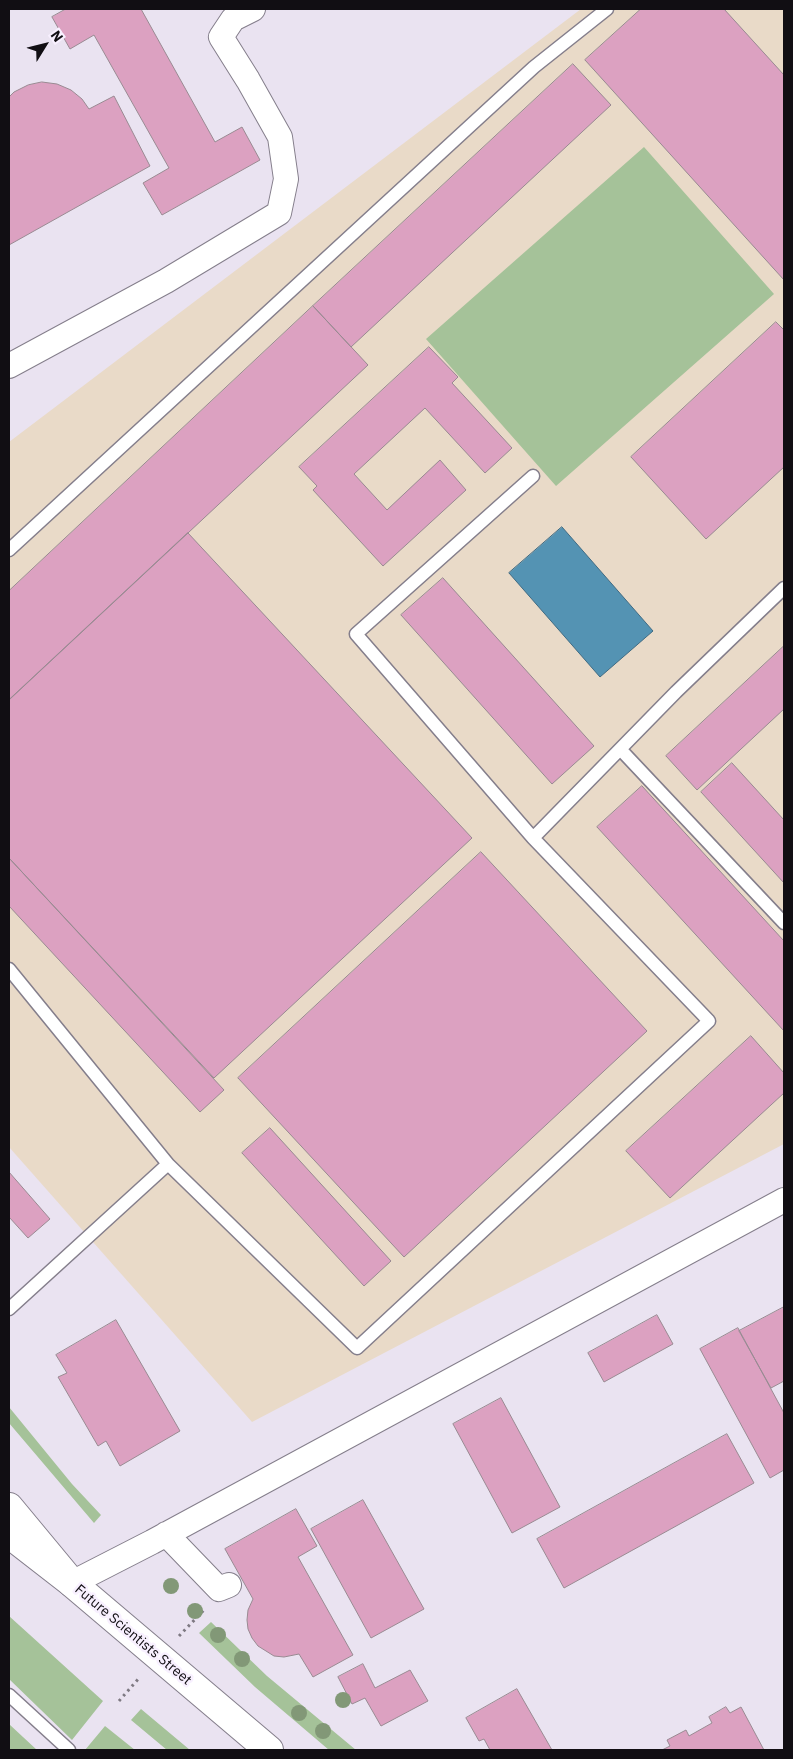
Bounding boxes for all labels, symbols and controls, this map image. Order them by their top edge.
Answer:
north arrow [20,20,70,70]
text: N [47,27,67,46]
street label: Future Scientists Street [71,1581,195,1689]

